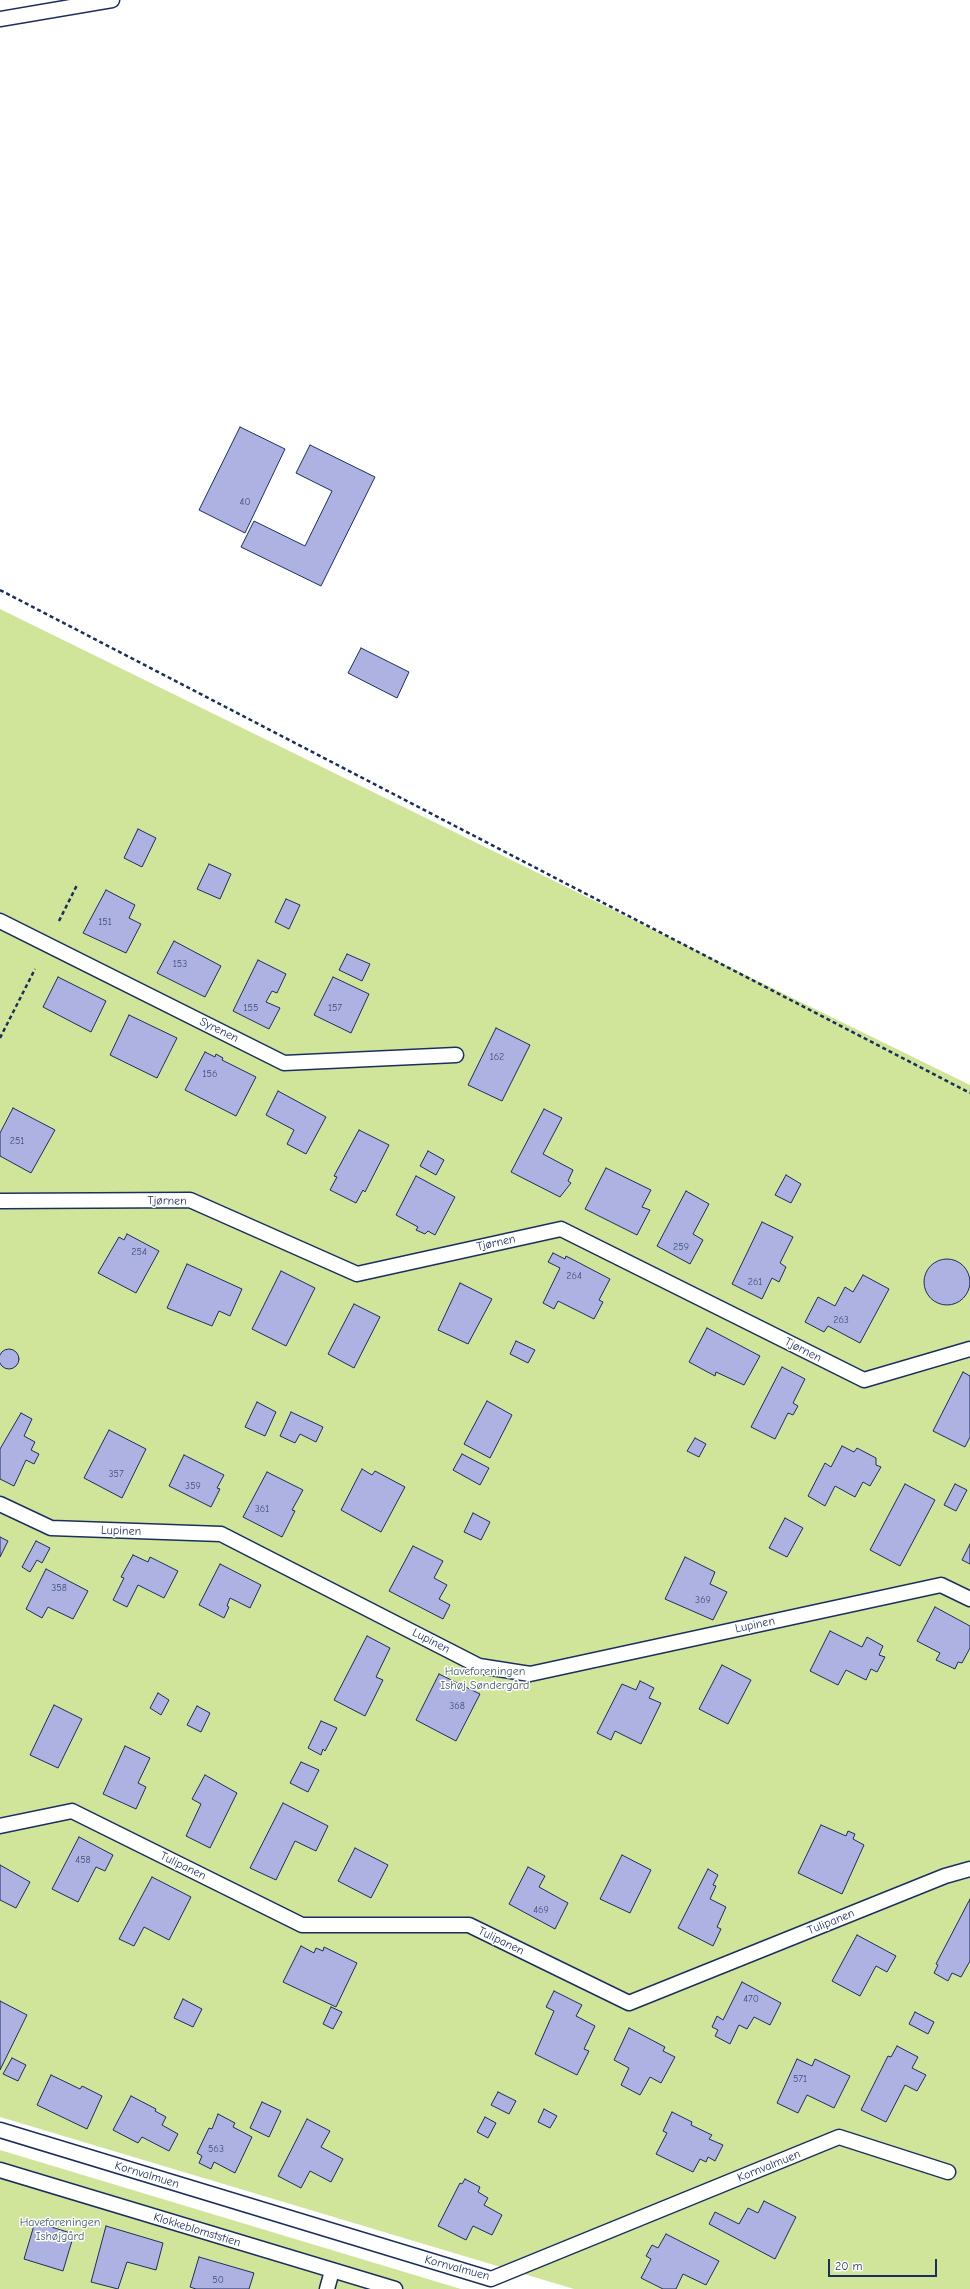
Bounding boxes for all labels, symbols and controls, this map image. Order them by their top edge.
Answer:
house number: 40 [240,496,250,508]
house number: 151 [98,916,112,928]
house number: 153 [173,958,187,970]
house number: 155 [244,1002,258,1014]
house number: 157 [328,1002,342,1014]
street label: Syrenen [197,1014,241,1046]
house number: 162 [490,1051,504,1063]
house number: 156 [203,1068,217,1080]
house number: 251 [10,1135,24,1147]
street label: Tjørnen [147,1193,187,1209]
street label: Tjørnen [475,1232,517,1254]
house number: 259 [673,1241,689,1253]
house number: 254 [131,1246,147,1258]
house number: 264 [566,1270,582,1282]
house number: 261 [748,1276,762,1288]
house number: 263 [833,1314,849,1326]
street label: Tjørnen [782,1335,824,1365]
house number: 357 [108,1468,124,1480]
house number: 359 [185,1480,201,1492]
house number: 361 [255,1503,269,1515]
street label: Lupinen [101,1523,141,1539]
house number: 358 [51,1582,67,1594]
house number: 369 [695,1594,711,1606]
street label: Lupinen [734,1614,776,1636]
street label: Lupinen [410,1625,452,1657]
park label: Haveforeningen Ishøj Søndergård [441,1665,529,1693]
house number: 368 [449,1700,465,1712]
street label: Tulipanen [158,1849,208,1883]
house number: 458 [75,1854,91,1866]
house number: 469 [533,1904,549,1916]
street label: Tulipanen [805,1906,857,1938]
street label: Tulipanen [476,1924,526,1958]
house number: 470 [743,1993,759,2005]
house number: 571 [793,2073,807,2085]
house number: 563 [208,2143,224,2155]
street label: Kornvalmuen [735,2147,803,2185]
street label: Kornvalmuen [113,2158,181,2192]
street label: Klokkeblomststien [152,2210,242,2250]
park label: Haveforeningen Ishøjgård [20,2216,100,2244]
scale bar [830,2251,939,2277]
street label: Kornvalmuen [423,2252,491,2284]
text: 20 m [835,2259,863,2273]
house number: 50 [212,2274,224,2286]

